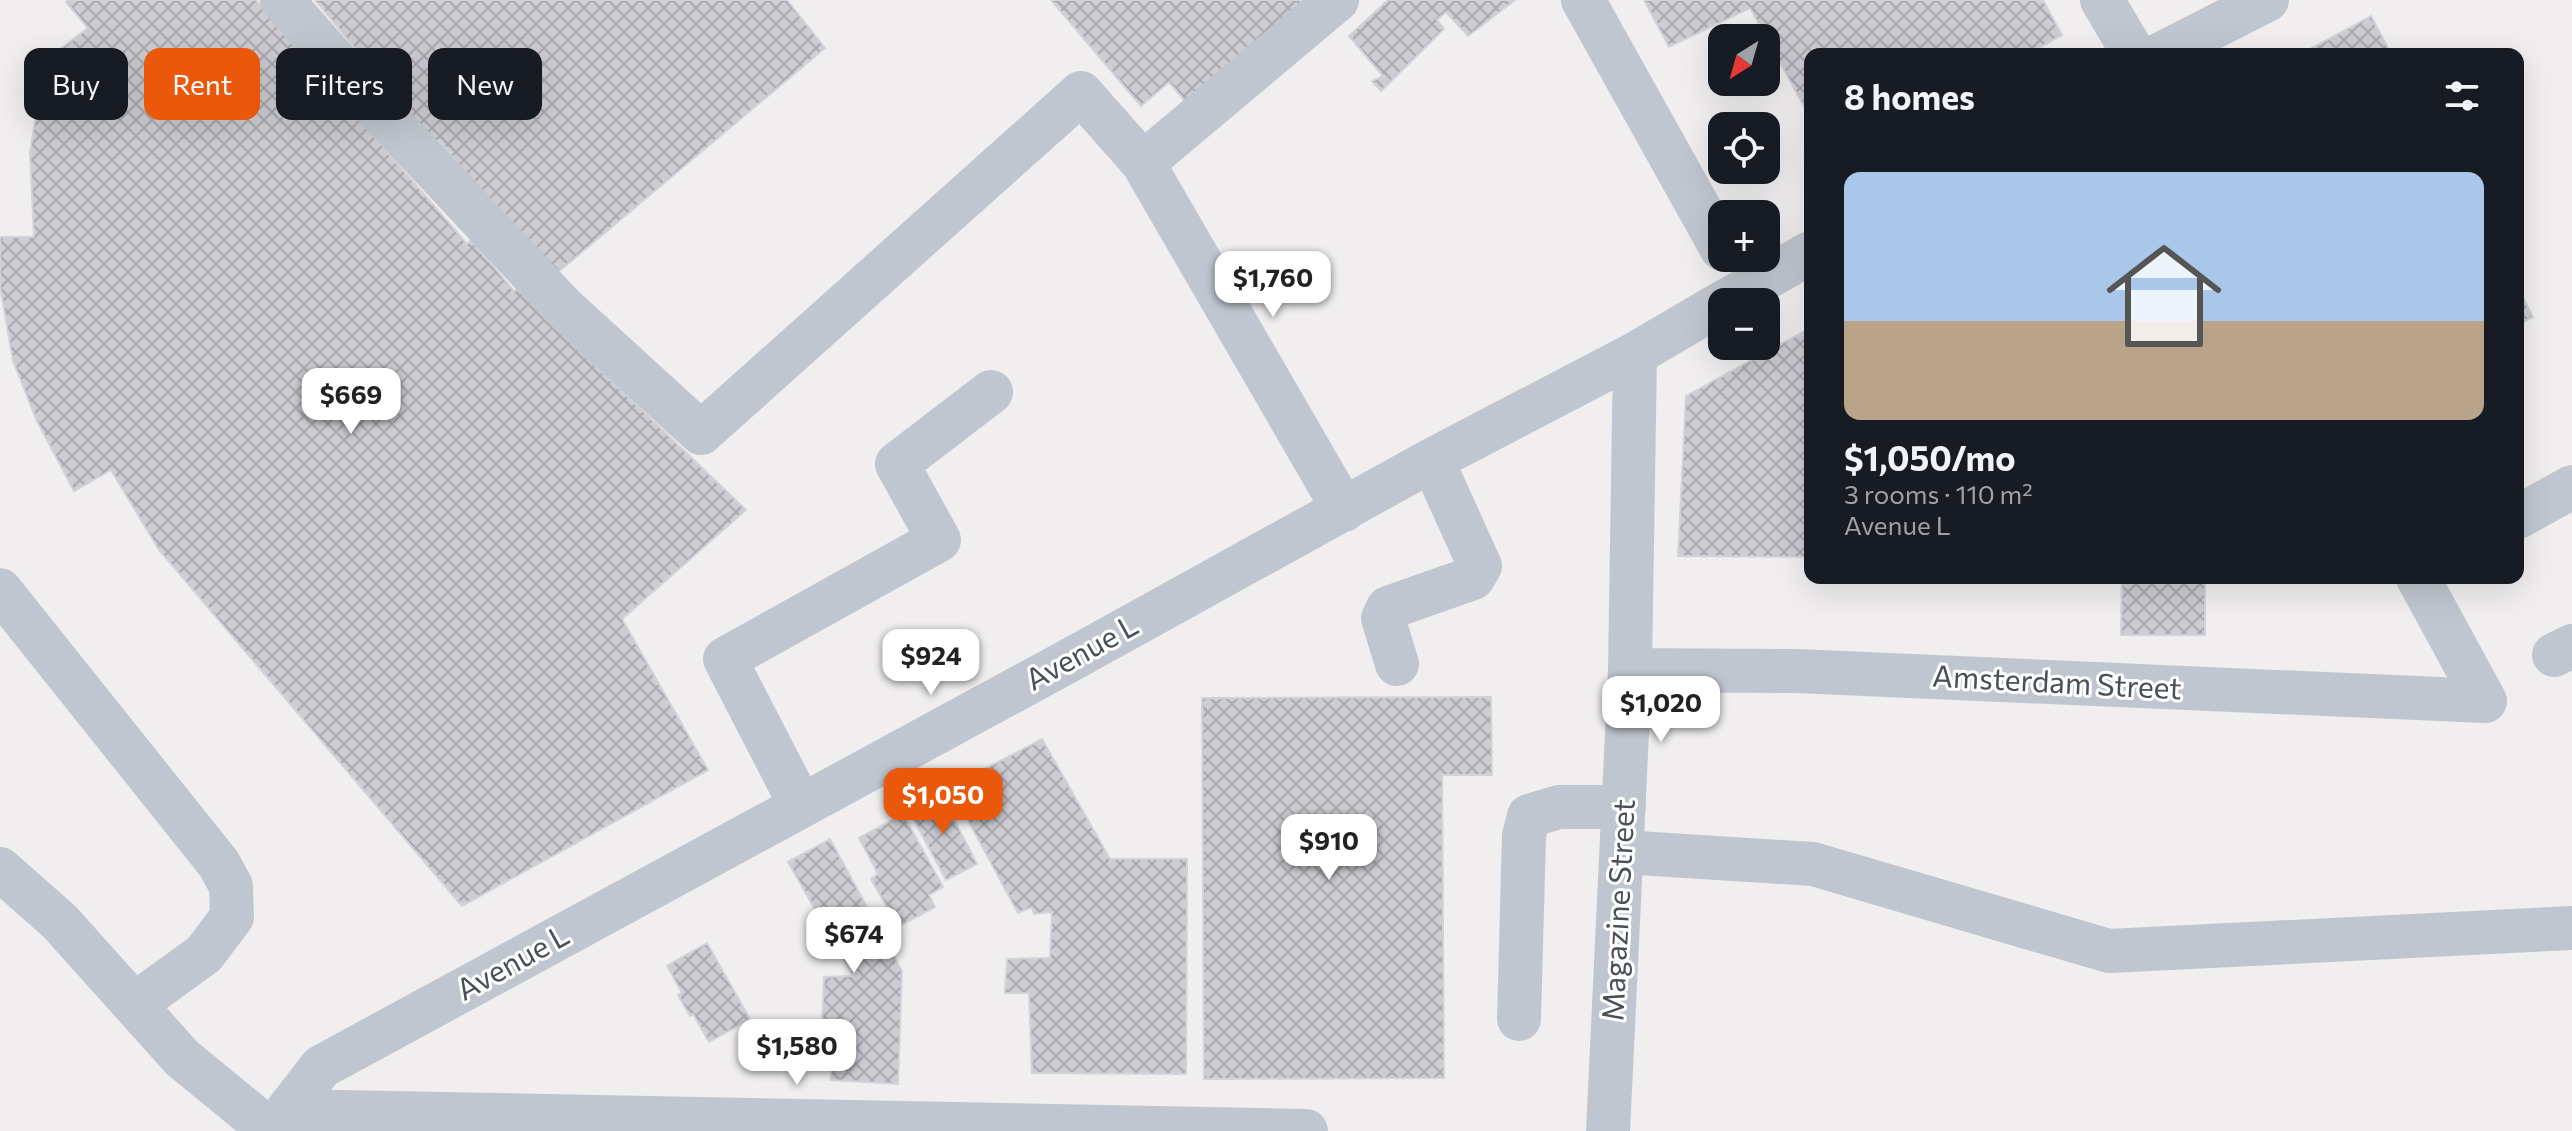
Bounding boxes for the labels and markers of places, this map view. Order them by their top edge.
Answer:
pin: $1,760 [1208,251,1338,319]
pin: $669 [304,368,398,436]
pin: $924 [884,629,978,697]
pin: $1,020 [1596,676,1726,744]
pin: $1,050 [878,768,1008,836]
pin: $910 [1282,814,1376,882]
pin: $674 [807,907,901,975]
pin: $1,580 [732,1019,862,1087]

